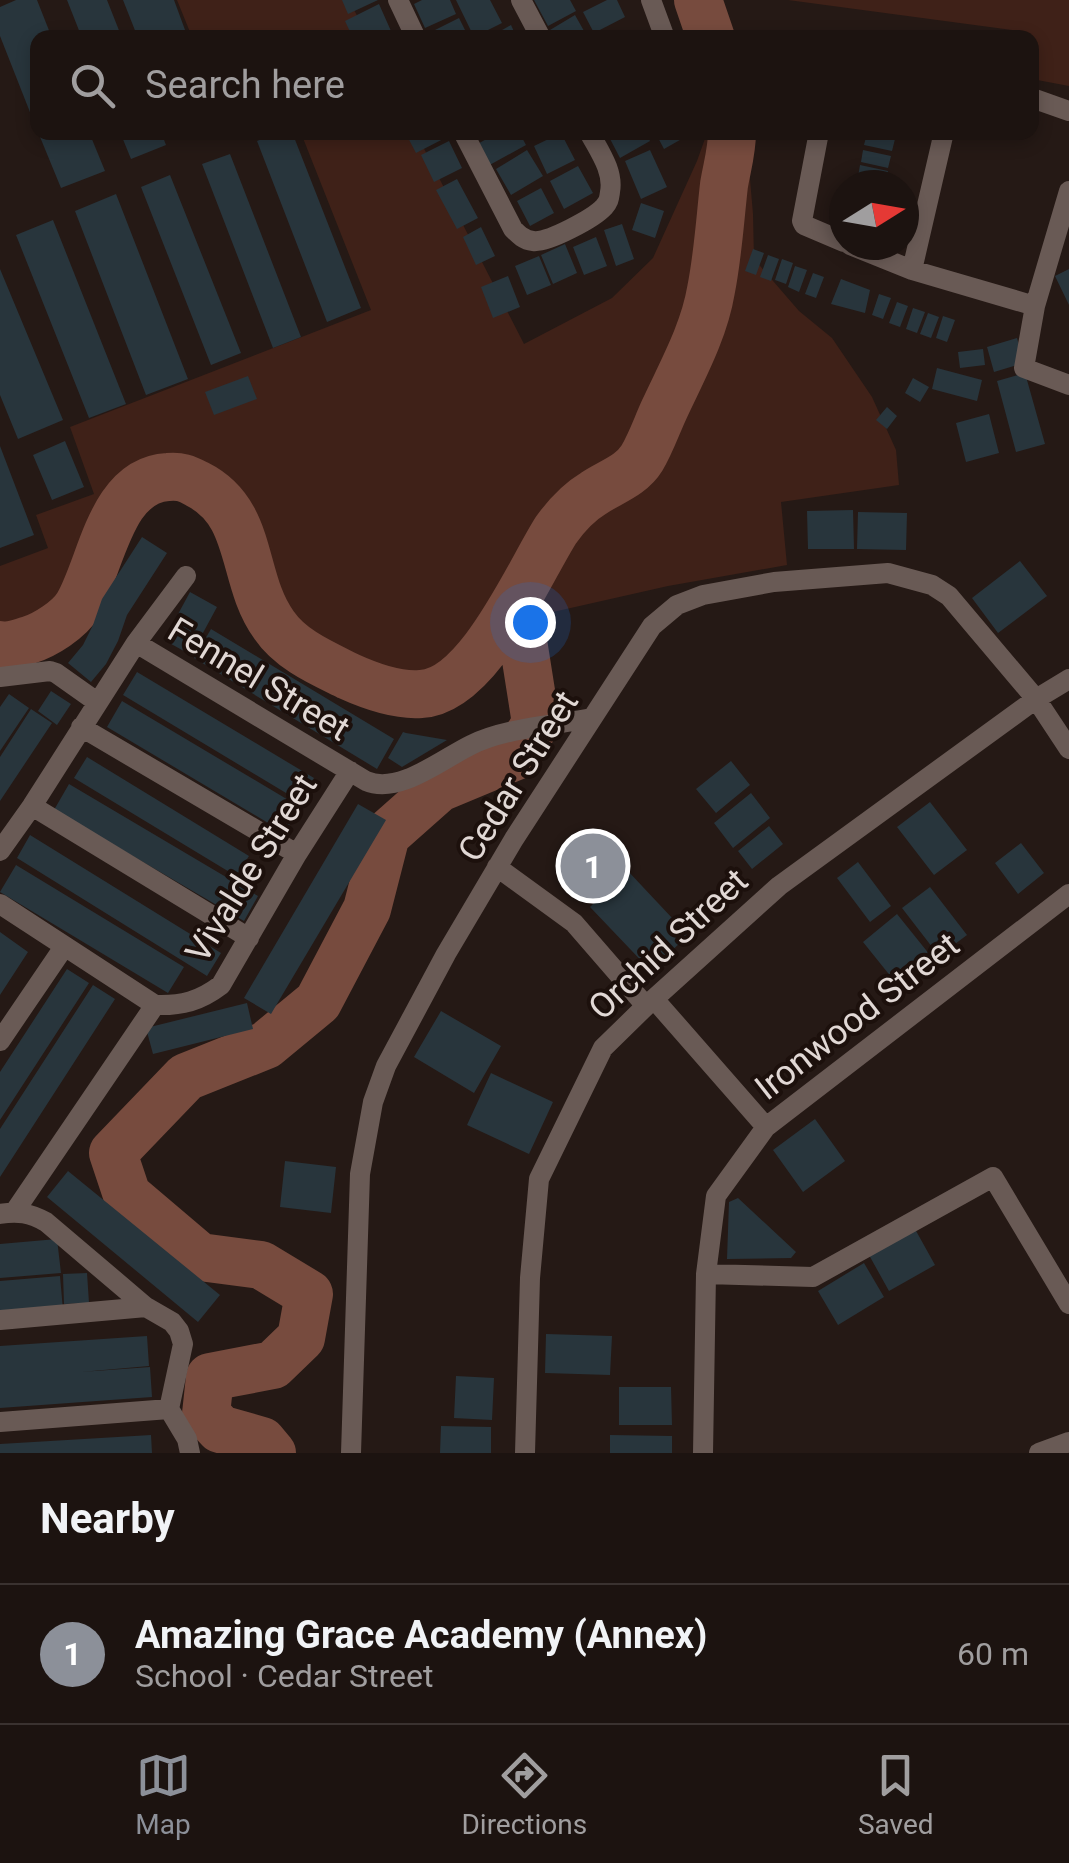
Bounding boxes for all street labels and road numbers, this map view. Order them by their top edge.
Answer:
street label: Fennel Street [161,609,357,750]
street label: Cedar Street [450,684,587,869]
street label: Vivalde Street [177,767,326,970]
street label: Orchid Street [580,860,756,1028]
street label: Ironwood Street [747,924,967,1109]

